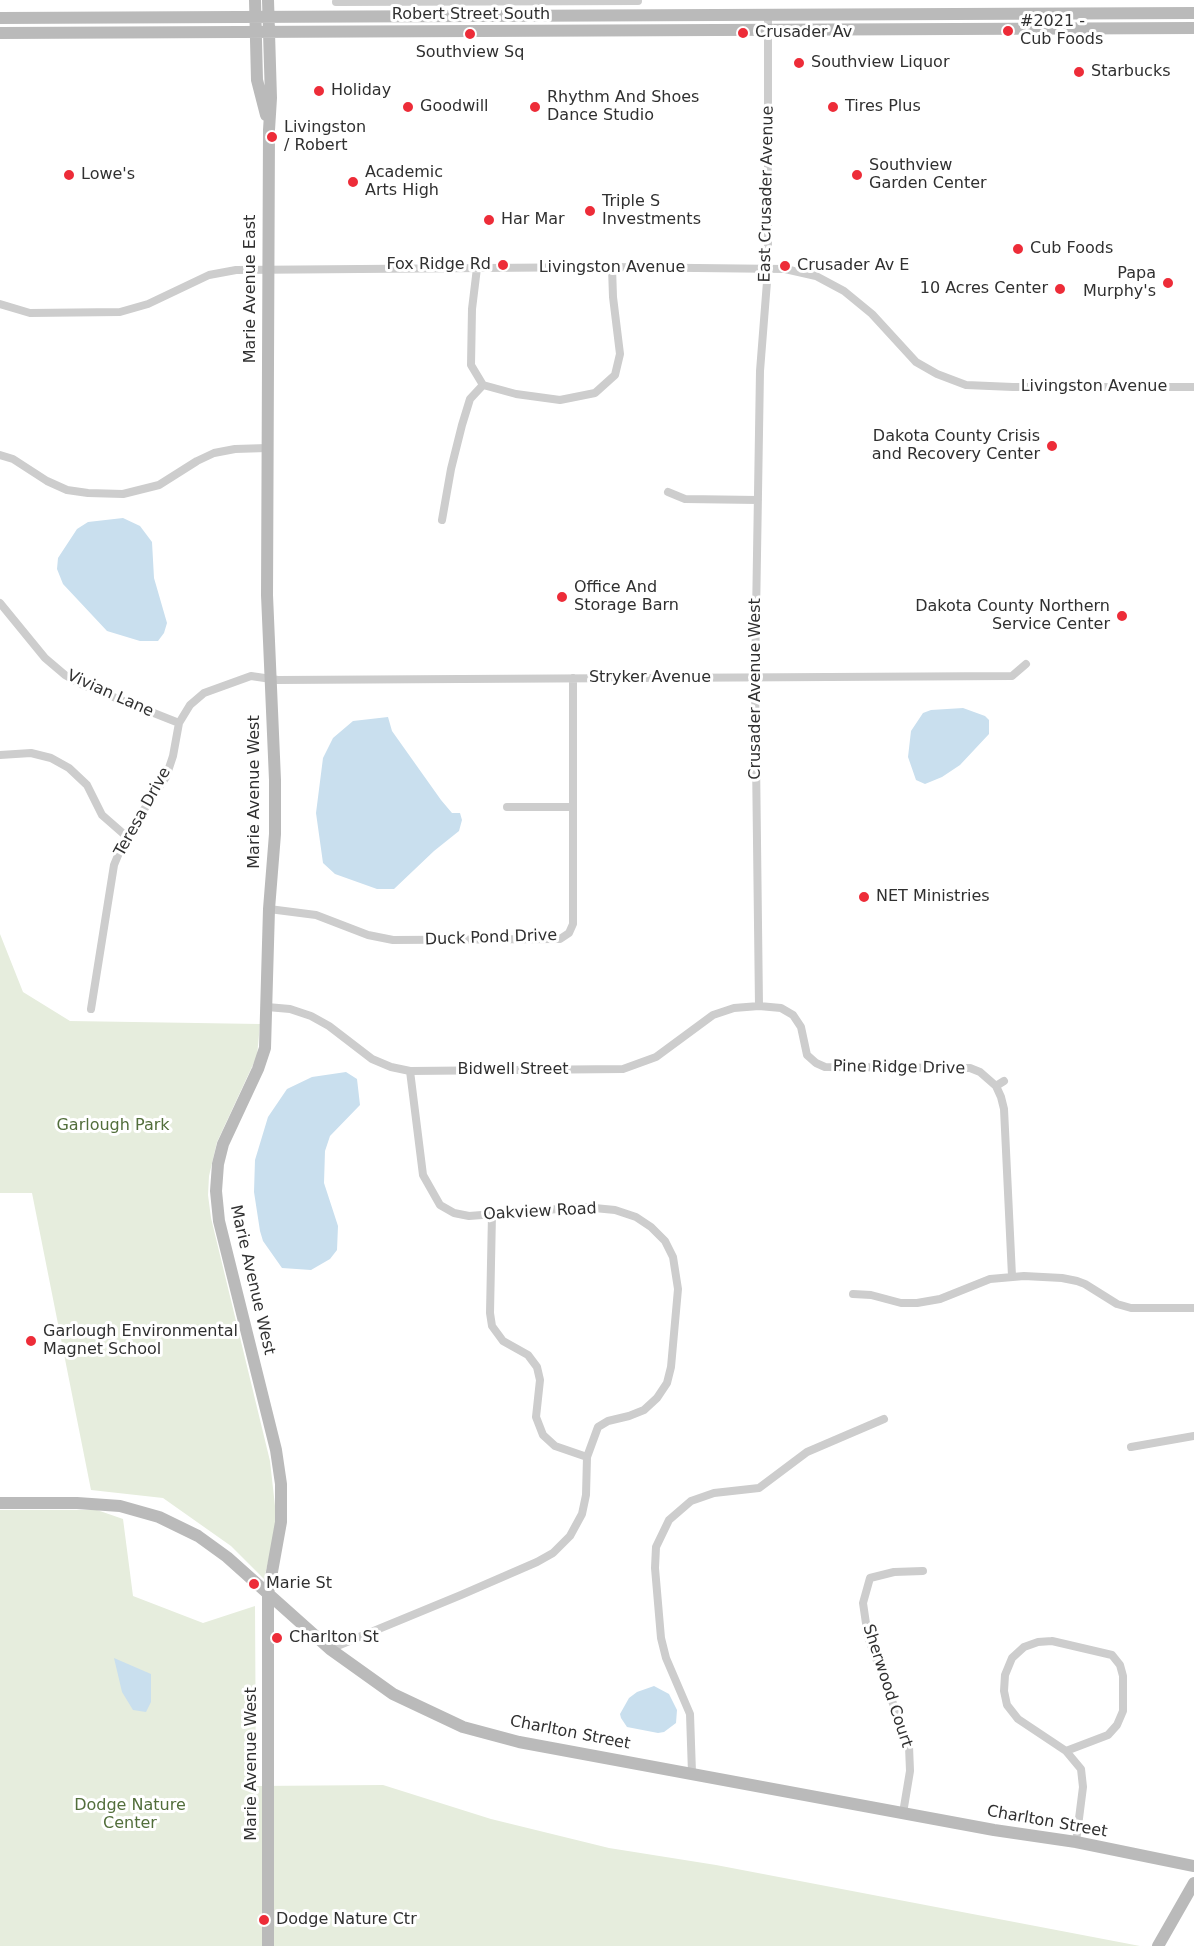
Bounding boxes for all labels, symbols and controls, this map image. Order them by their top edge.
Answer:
street label: Robert Street South [392,5,550,25]
place label: #2021 - Cub Foods [1020,12,1103,50]
place label: Crusader Av [755,23,852,43]
marker: #2021 - Cub Foods [1001,24,1015,38]
marker: Crusader Av [736,26,750,40]
marker: Southview Sq [463,27,477,41]
place label: Southview Sq [416,43,524,63]
place label: Southview Liquor [811,53,949,73]
marker: Southview Liquor [792,56,806,70]
place label: Starbucks [1091,62,1171,82]
marker: Starbucks [1072,65,1086,79]
place label: Holiday [331,81,391,101]
marker: Holiday [312,84,326,98]
place label: Rhythm And Shoes Dance Studio [547,88,699,126]
place label: Goodwill [420,97,489,117]
place label: Tires Plus [845,97,921,117]
marker: Goodwill [401,100,415,114]
marker: Rhythm And Shoes Dance Studio [528,100,542,114]
marker: Tires Plus [826,100,840,114]
street label: East Crusader Avenue [756,105,778,283]
place label: Livingston / Robert [284,118,366,156]
marker: Livingston / Robert [265,130,279,144]
place label: Southview Garden Center [869,156,987,194]
place label: Academic Arts High [365,163,443,201]
place label: Lowe's [81,165,135,185]
marker: Lowe's [62,168,76,182]
marker: Southview Garden Center [850,168,864,182]
marker: Academic Arts High [346,175,360,189]
place label: Triple S Investments [602,192,701,230]
marker: Triple S Investments [583,204,597,218]
place label: Har Mar [501,210,565,230]
marker: Har Mar [482,213,496,227]
street label: Marie Avenue East [241,215,261,363]
place label: Cub Foods [1030,239,1113,259]
marker: Cub Foods [1011,242,1025,256]
place label: Fox Ridge Rd [386,255,491,275]
place label: Crusader Av E [797,256,909,276]
marker: Fox Ridge Rd [496,258,510,272]
street label: Livingston Avenue [539,258,685,278]
marker: Crusader Av E [778,259,792,273]
place label: Papa Murphy's [1083,264,1156,302]
marker: Papa Murphy's [1161,276,1175,290]
place label: 10 Acres Center [920,279,1048,299]
marker: 10 Acres Center [1053,282,1067,296]
street label: Livingston Avenue [1021,377,1167,397]
place label: Dakota County Crisis and Recovery Center [872,427,1040,465]
marker: Dakota County Crisis and Recovery Center [1045,439,1059,453]
place label: Office And Storage Barn [574,578,679,616]
marker: Office And Storage Barn [555,590,569,604]
place label: Dakota County Northern Service Center [915,597,1110,635]
street label: Crusader Avenue West [746,598,766,780]
marker: Dakota County Northern Service Center [1115,609,1129,623]
street label: Vivian Lane [64,666,156,722]
street label: Stryker Avenue [589,668,711,688]
street label: Marie Avenue West [245,715,265,869]
street label: Teresa Drive [111,764,175,860]
place label: NET Ministries [876,887,990,907]
marker: NET Ministries [857,890,871,904]
street label: Duck Pond Drive [424,926,558,950]
street label: Pine Ridge Drive [833,1057,965,1079]
street label: Bidwell Street [457,1060,569,1080]
park label: Garlough Park [56,1116,170,1136]
street label: Oakview Road [483,1199,597,1225]
street label: Marie Avenue West [225,1203,279,1357]
place label: Garlough Environmental Magnet School [43,1322,238,1360]
marker: Garlough Environmental Magnet School [24,1334,38,1348]
place label: Marie St [266,1574,332,1594]
marker: Marie St [247,1577,261,1591]
street label: Sherwood Court [858,1622,916,1750]
place label: Charlton St [289,1628,379,1648]
marker: Charlton St [270,1631,284,1645]
street label: Marie Avenue West [242,1687,262,1841]
street label: Charlton Street [508,1712,632,1754]
park label: Dodge Nature Center [74,1796,186,1834]
street label: Charlton Street [985,1802,1109,1842]
place label: Dodge Nature Ctr [276,1910,417,1930]
marker: Dodge Nature Ctr [257,1913,271,1927]

